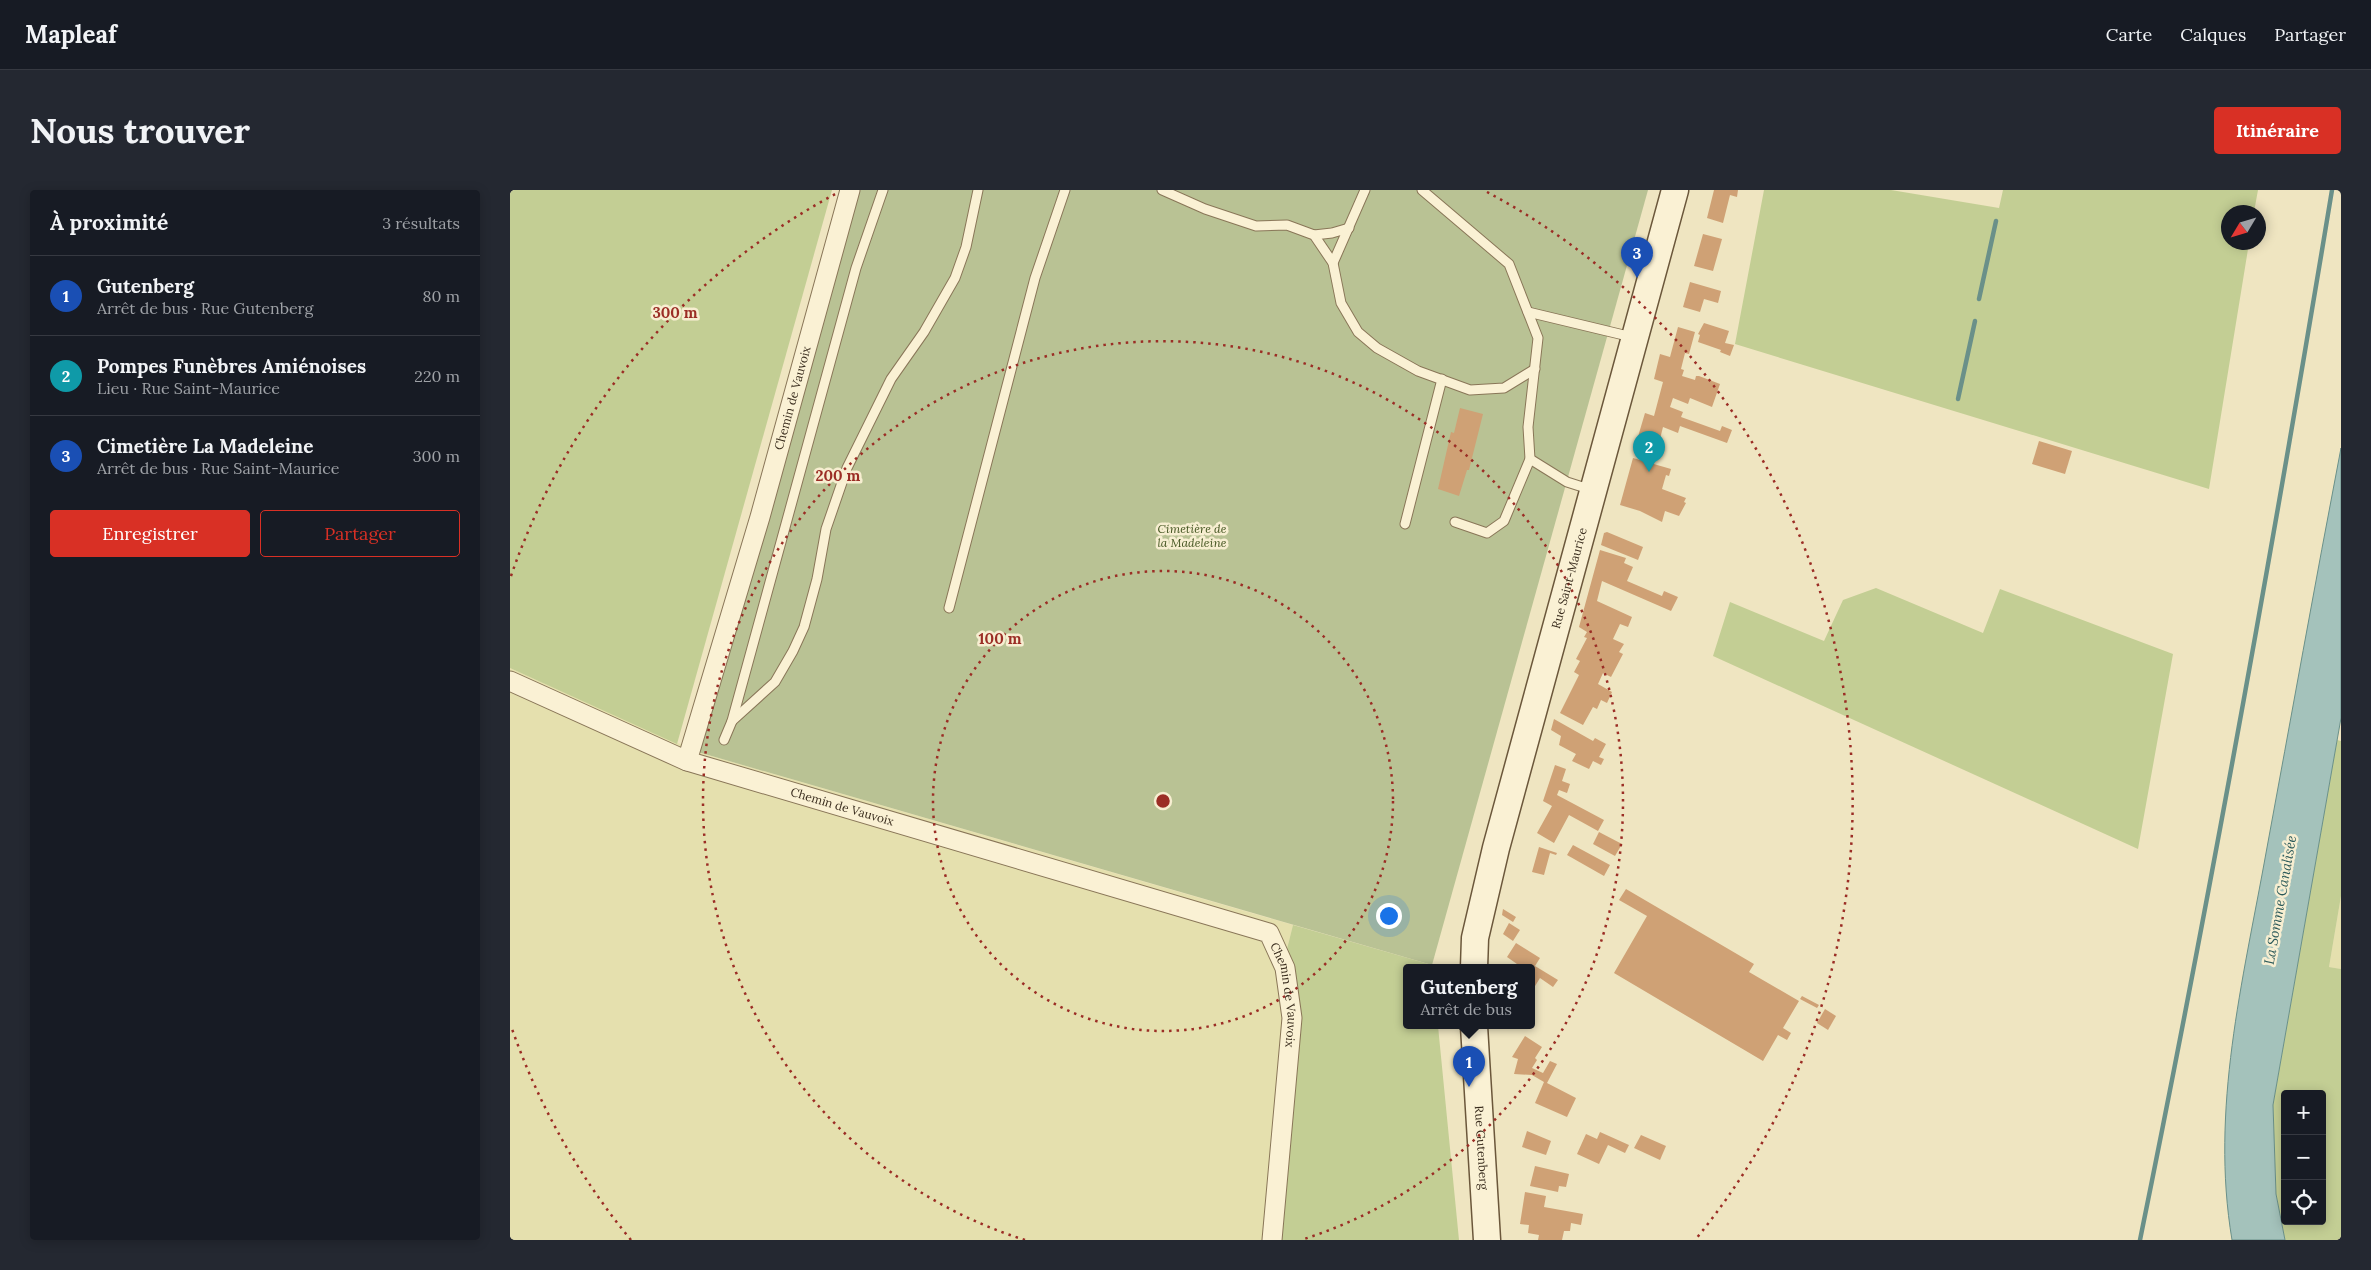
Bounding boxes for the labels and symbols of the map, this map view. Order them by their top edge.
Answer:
north arrow [2221,205,2266,250]
pin: 3 [1621,237,1653,278]
text: 300 m [652,303,698,322]
street label: Chemin de Vauvoix [771,344,814,452]
pin: 2 [1633,431,1665,472]
text: 200 m [816,466,861,485]
park label: Cimetière de la Madeleine [1157,521,1227,550]
street label: Rue Saint-Maurice [1548,525,1590,630]
text: 100 m [979,629,1022,648]
street label: Chemin de Vauvoix [789,784,896,829]
centre of rings [1154,792,1172,810]
water label: La Somme Canalisée [2260,834,2300,966]
your location [1376,903,1402,929]
street label: Chemin de Vauvoix [1267,940,1300,1049]
pin: 1 [1453,1046,1485,1087]
street label: Rue Gutenberg [1472,1105,1492,1191]

